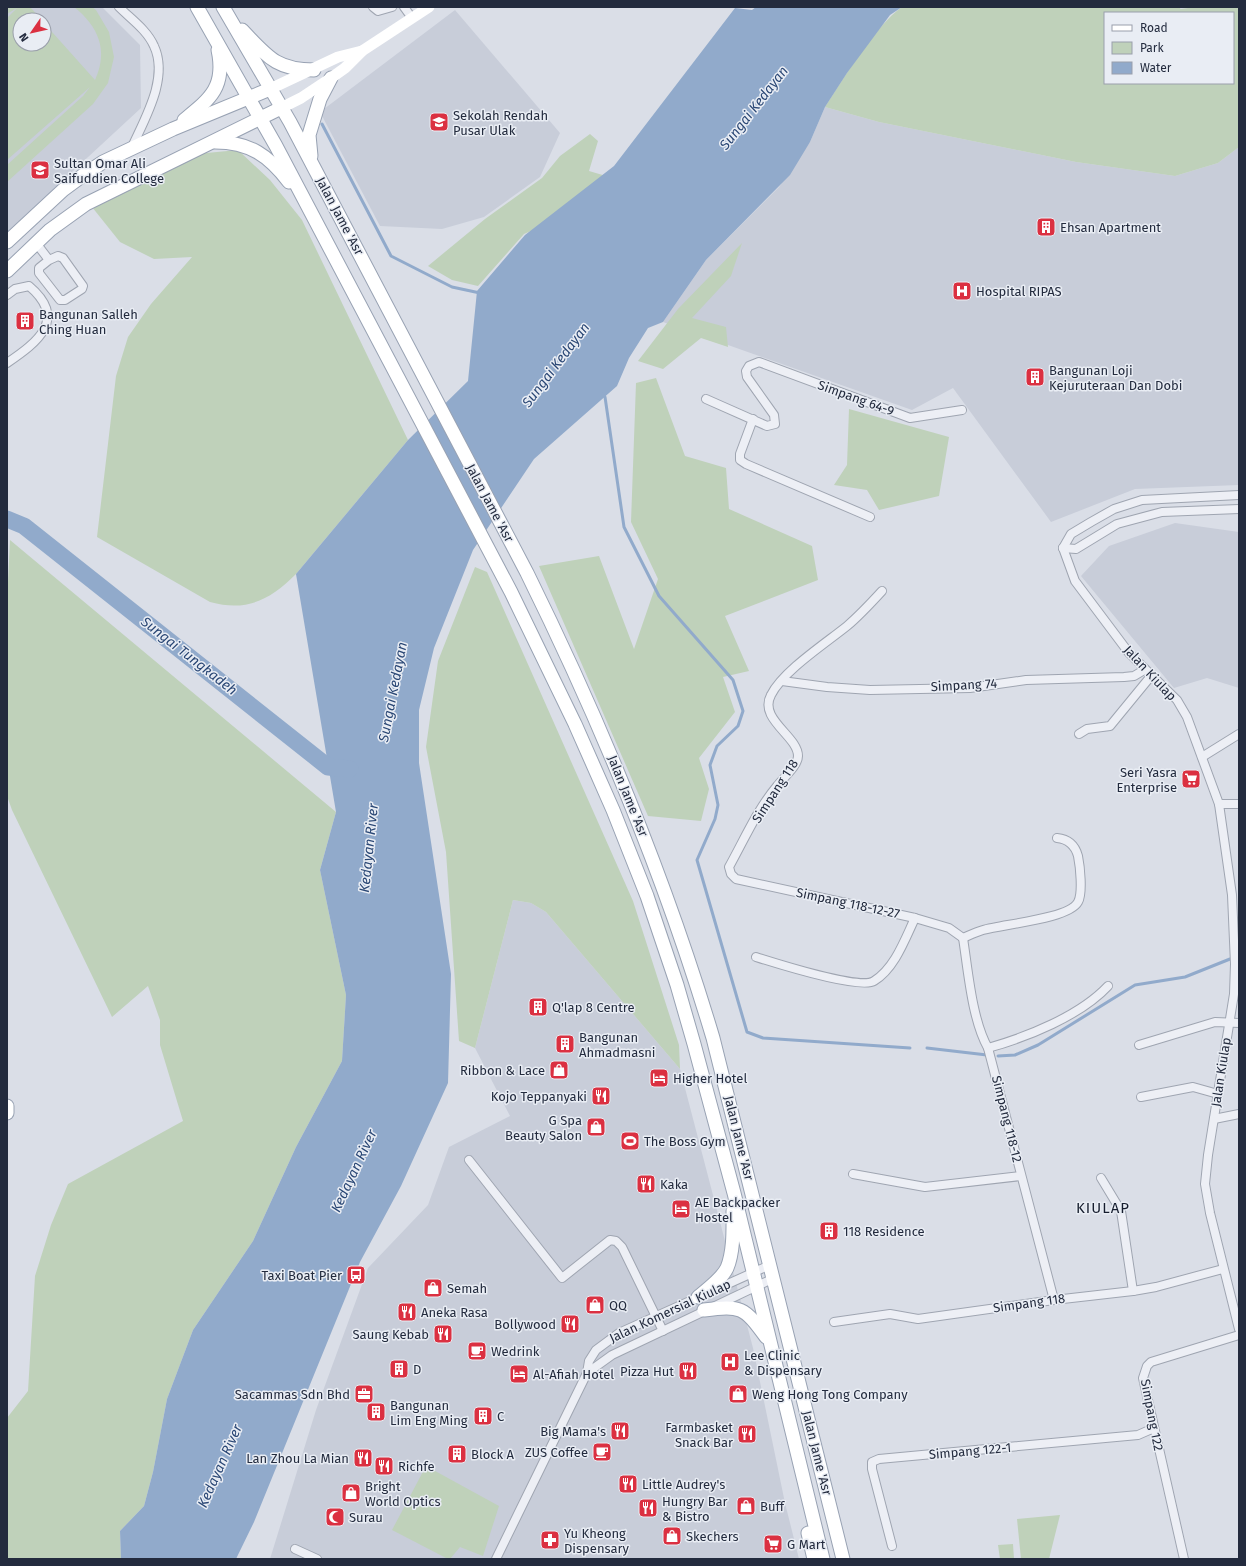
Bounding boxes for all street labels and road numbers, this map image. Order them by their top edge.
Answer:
street label: Jalan Jame 'Asr [313,174,367,258]
street label: Simpang 64-9 [816,377,896,419]
street label: Jalan Jame 'Asr [463,461,517,545]
street label: Jalan Kiulap [1121,642,1179,704]
street label: Simpang 74 [930,676,998,694]
street label: Jalan Jame 'Asr [605,753,651,839]
street label: Simpang 118 [749,756,801,826]
street label: Simpang 118-12-27 [795,885,901,921]
street label: Jalan Kiulap [1208,1036,1234,1108]
street label: Simpang 118-12 [989,1074,1025,1164]
street label: Jalan Jame 'Asr [721,1094,757,1182]
street label: Jalan Komersial Kiulap [607,1276,733,1346]
street label: Simpang 118 [992,1291,1066,1315]
street label: Simpang 122 [1138,1378,1166,1452]
street label: Jalan Jame 'Asr [799,1409,835,1497]
street label: Simpang 122-1 [928,1440,1012,1462]

